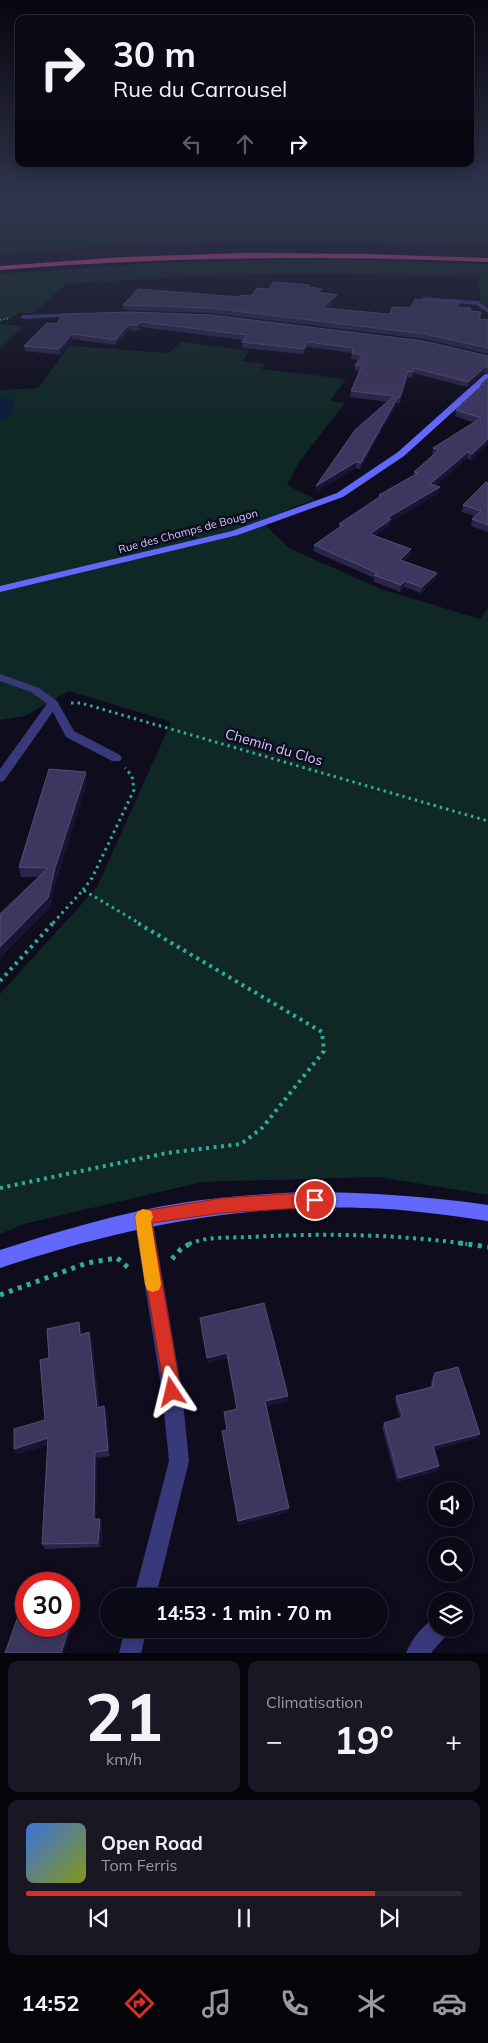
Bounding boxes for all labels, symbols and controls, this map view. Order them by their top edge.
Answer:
text: 30 m [113,32,196,76]
icon: right [30,35,95,100]
text: Rue du Carrousel [113,75,287,103]
icon: left [178,130,206,158]
icon: ahead [231,130,259,158]
icon: right [284,130,312,158]
street label: Rue des Champs de Bougon [117,506,259,556]
street label: Chemin du Clos [223,724,325,770]
pin [294,1179,336,1221]
icon: arrive [301,1186,329,1214]
position arrow [145,1365,197,1417]
map controls [428,1482,473,1637]
button: sound [428,1482,473,1527]
button: search [428,1537,473,1582]
speed limit sign: 30 [15,1572,80,1637]
button: layers [428,1592,473,1637]
text: 14:53 · 1 min · 70 m [156,1601,332,1625]
text: 21 [85,1676,163,1757]
text: Climatisation [266,1692,363,1712]
text: 19° [334,1716,394,1764]
text: − [266,1723,283,1758]
text: + [445,1723,462,1758]
text: km/h [106,1749,142,1769]
text: Open Road [101,1831,203,1855]
text: Tom Ferris [101,1855,178,1875]
icon: previous [85,1904,113,1932]
icon: pause [230,1904,258,1932]
icon: next [375,1904,403,1932]
icon: directions [122,1986,157,2021]
icon: music [199,1986,234,2021]
icon: phone [277,1986,312,2021]
icon: climate [354,1986,389,2021]
icon: car [432,1986,467,2021]
text: 14:52 [21,1989,79,2017]

